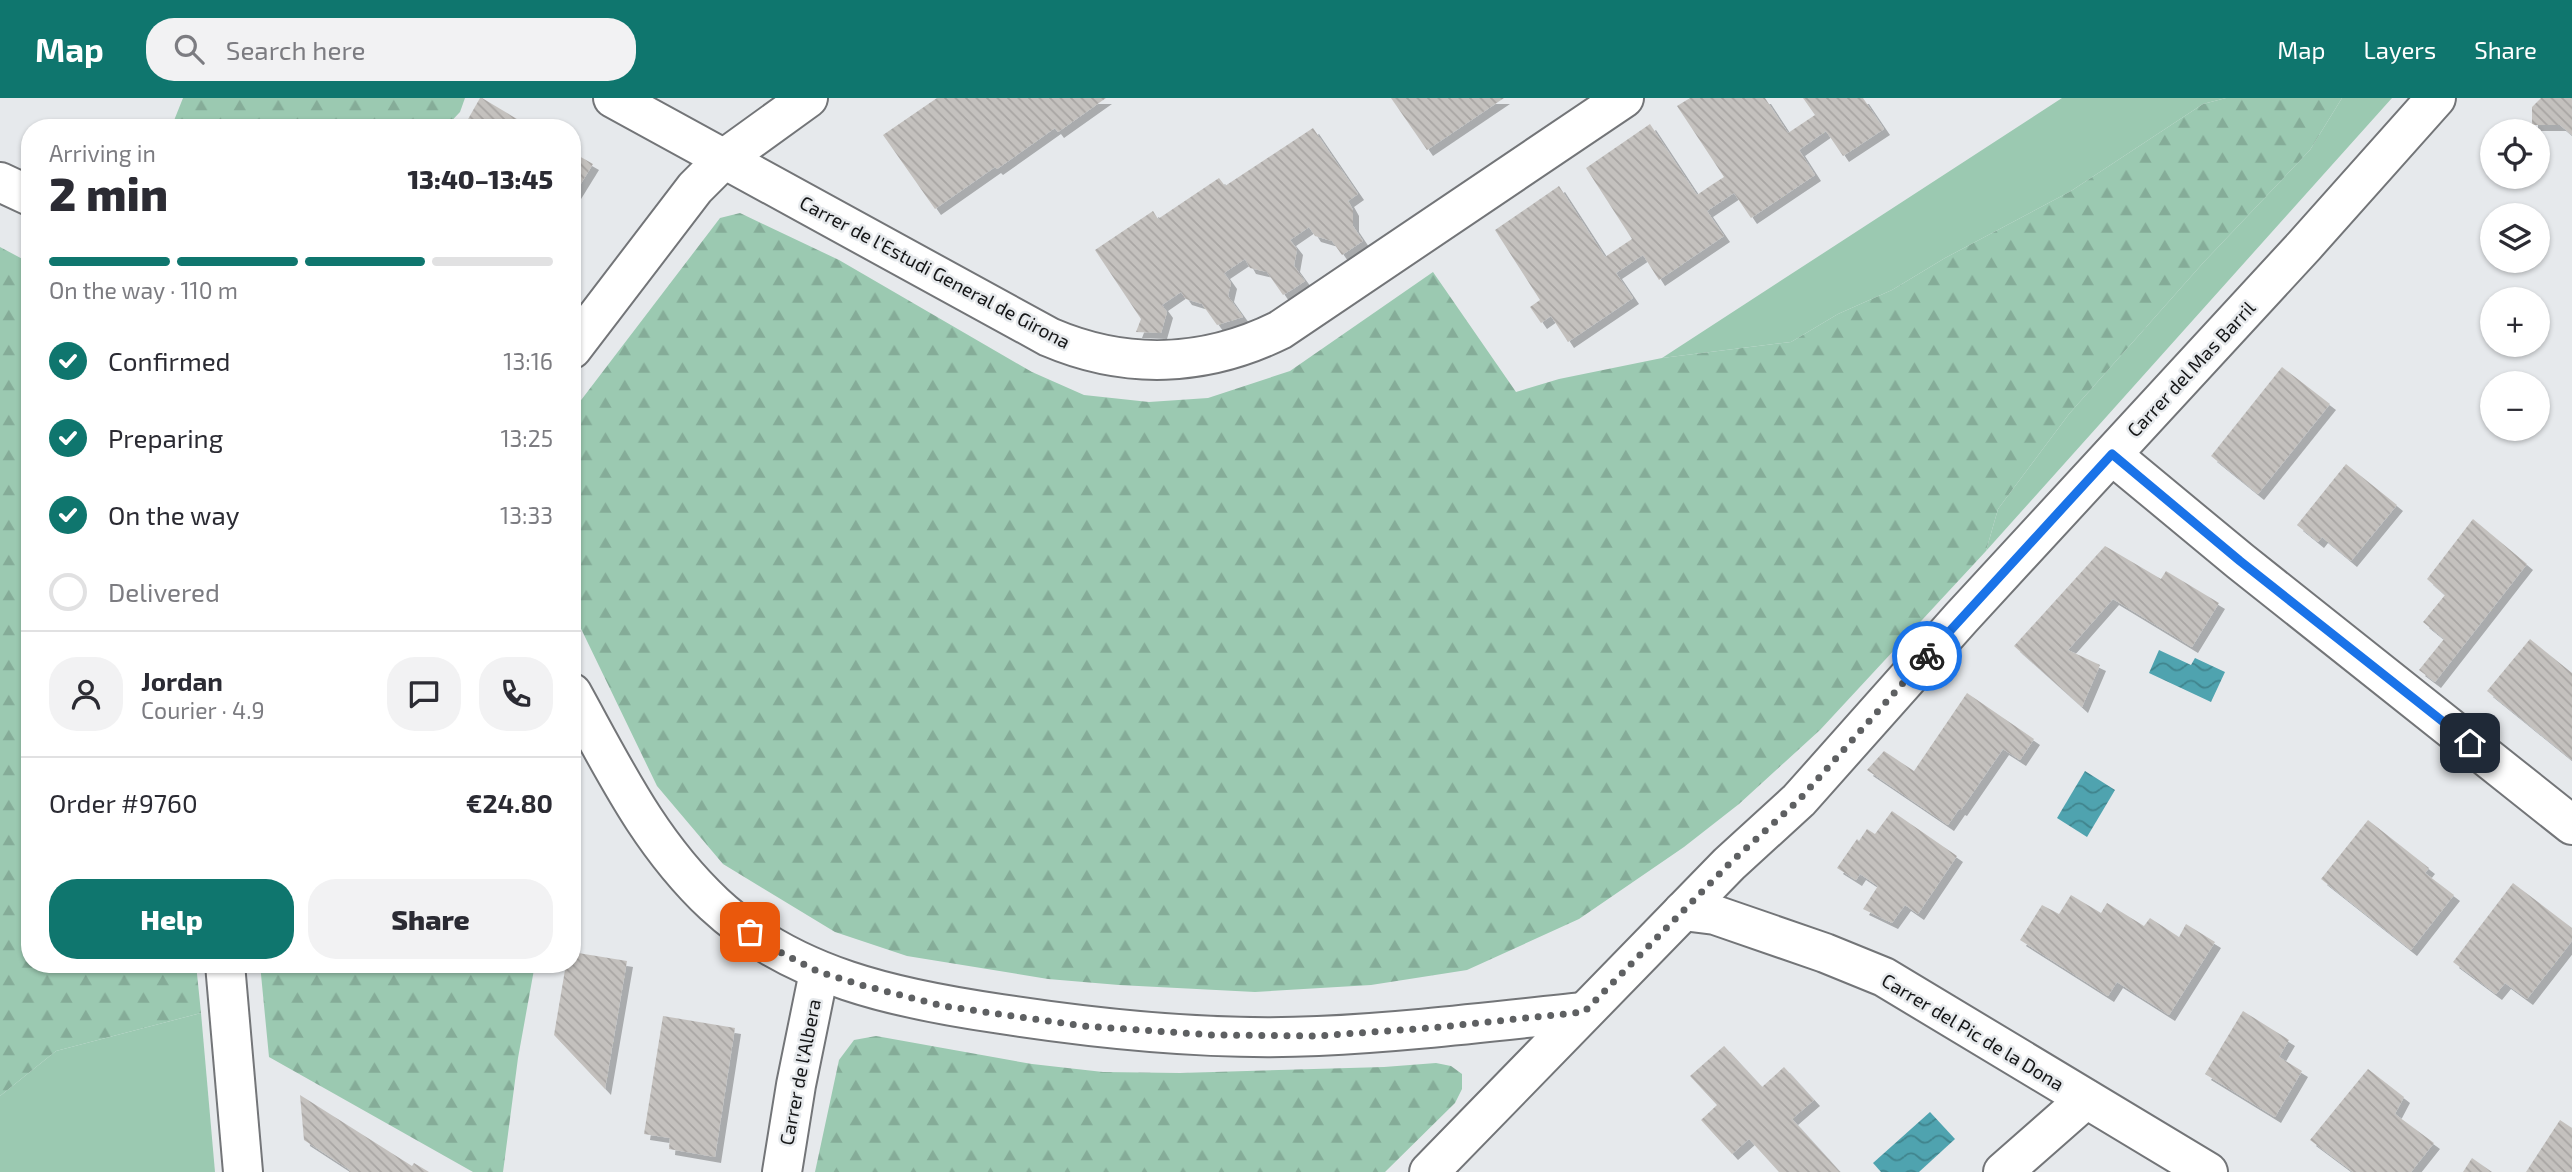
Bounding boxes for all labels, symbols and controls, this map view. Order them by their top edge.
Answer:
search box [146,18,636,81]
text: Map [35,29,104,69]
icon: search [170,30,208,68]
text: Search here [226,34,365,65]
text: Map [2277,35,2325,64]
text: Layers [2363,35,2436,64]
text: Share [2474,35,2537,64]
map controls [2480,119,2550,441]
button: locate [2480,119,2550,189]
text: Arriving in [49,139,156,167]
text: 13:40–13:45 [407,163,553,194]
text: 2 min [49,165,168,220]
street label: Carrer de l'Estudi General de Girona [796,190,1074,353]
button: layers [2480,203,2550,273]
text: On the way · 110 m [49,276,238,304]
button: + [2480,287,2550,357]
street label: Carrer del Mas Barril [2122,296,2260,441]
icon: check [49,342,87,380]
text: Confirmed [108,345,231,376]
text: 13:16 [503,347,553,375]
button: − [2480,371,2550,441]
icon: check [49,419,87,457]
text: Preparing [108,422,223,453]
text: 13:25 [500,424,553,452]
icon: check [49,496,87,534]
text: On the way [108,499,239,530]
text: 13:33 [500,501,553,529]
text: Delivered [108,576,220,607]
courier [1892,621,1962,691]
icon: bike [1908,637,1946,675]
button: person [49,657,123,731]
button: chat [387,657,461,731]
button: phone [479,657,553,731]
text: Jordan [141,665,223,696]
text: Courier · 4.9 [141,696,265,724]
pin [2440,713,2500,773]
icon: home [2451,724,2489,762]
text: Order #9760 [49,787,198,818]
text: €24.80 [466,787,553,818]
button: Help [49,879,294,959]
button: Share [308,879,553,959]
pin [720,902,780,962]
icon: bag [731,913,769,951]
street label: Carrer del Pic de la Dona [1878,968,2068,1095]
street label: Carrer de l'Albera [774,997,825,1147]

